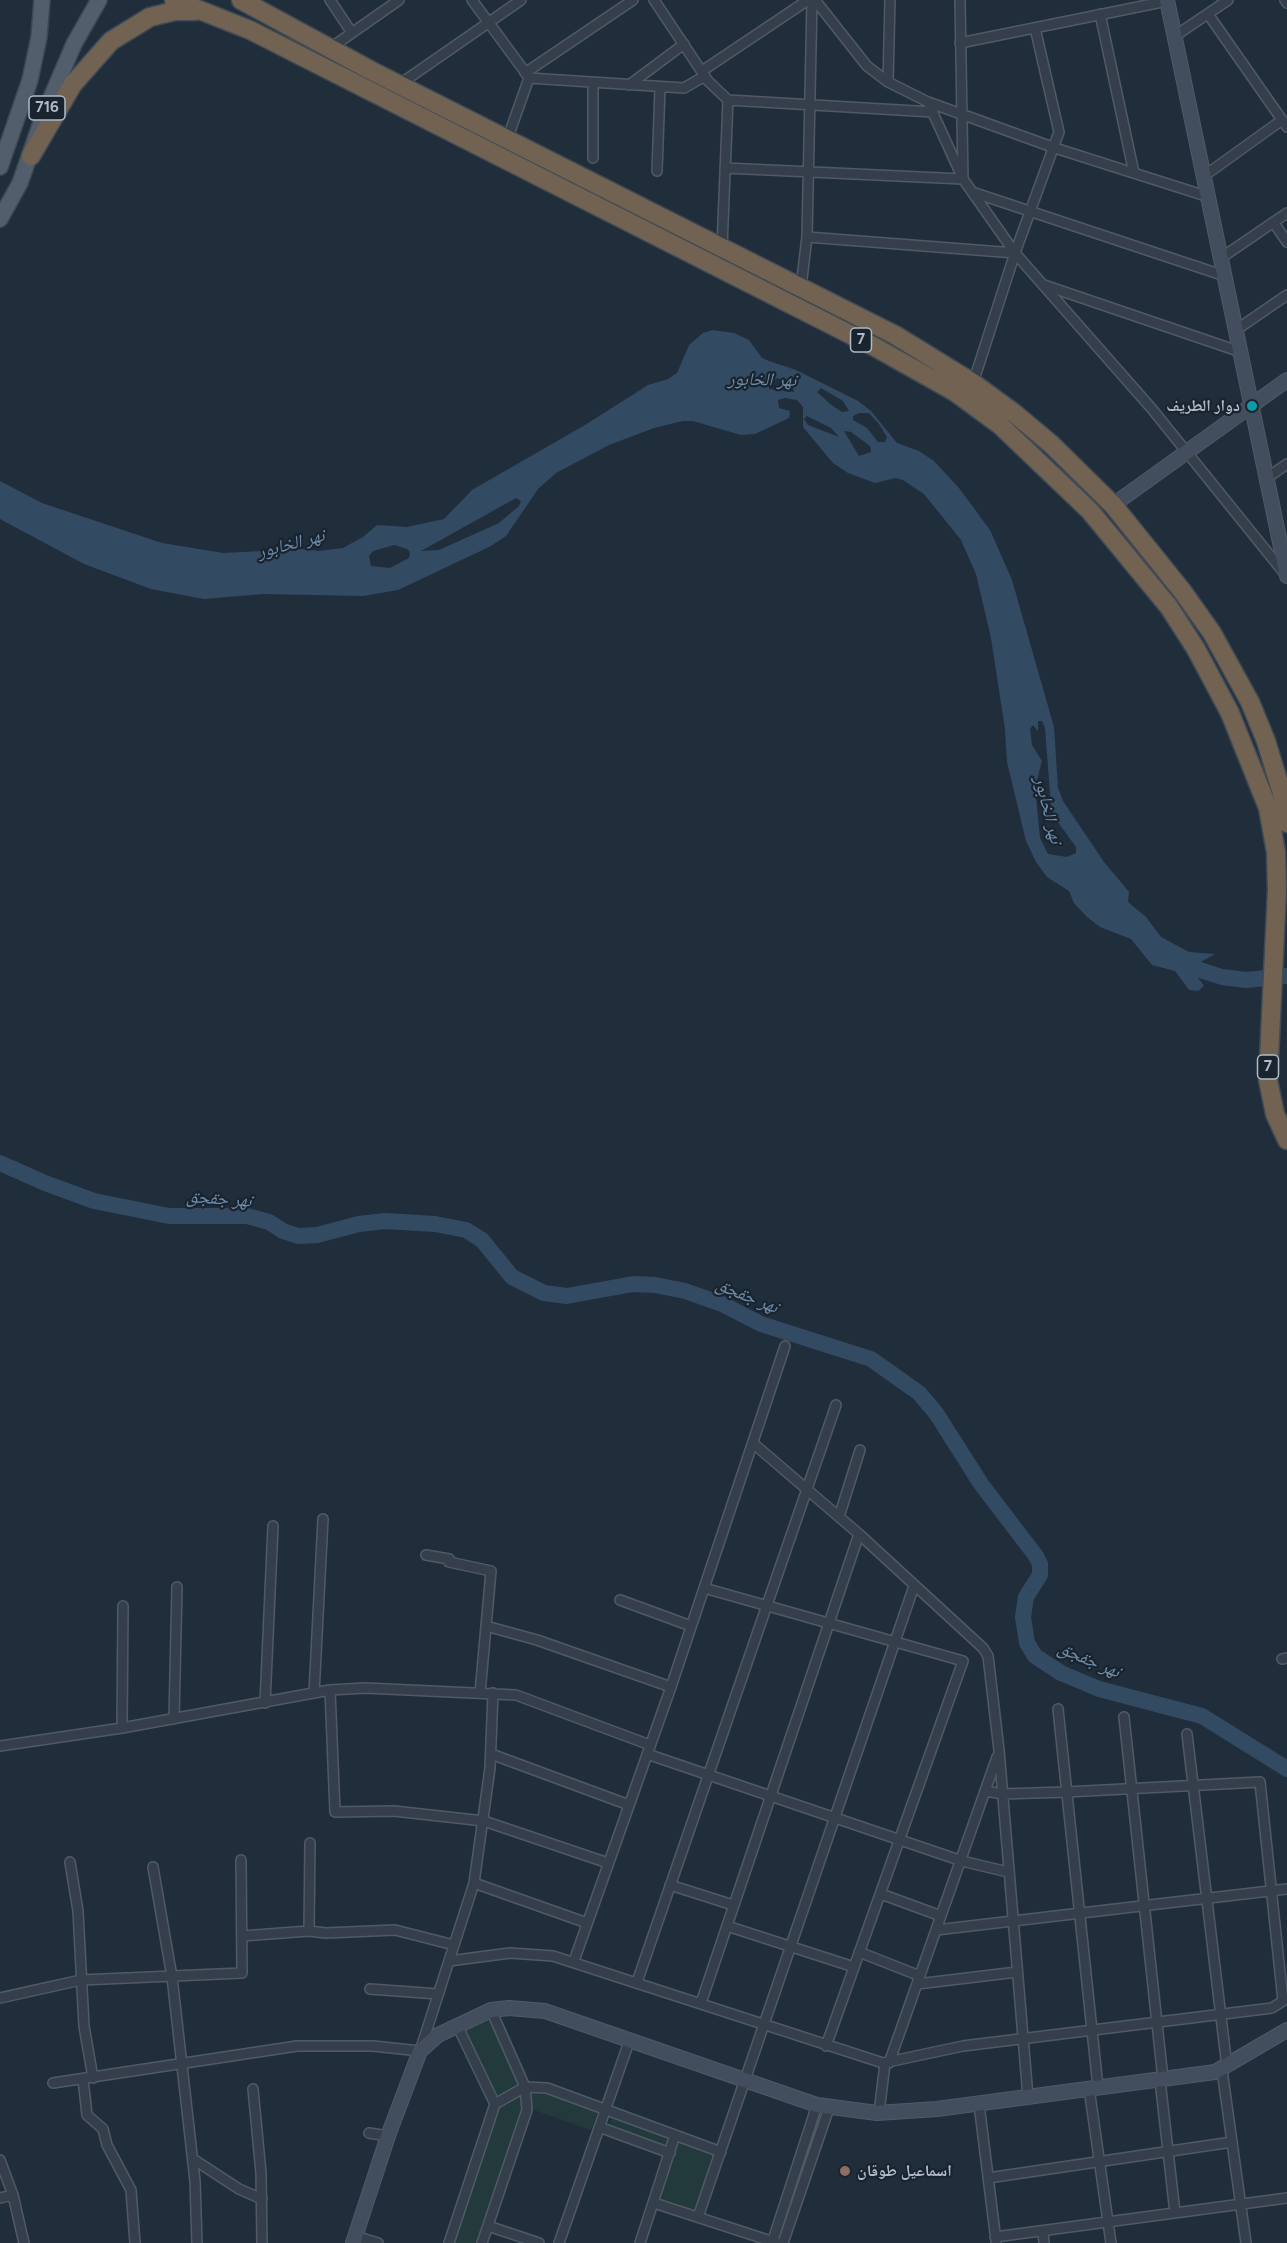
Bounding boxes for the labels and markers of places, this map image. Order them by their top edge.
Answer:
place label: دوار الطريف [1166,396,1240,416]
marker: دوار الطريف [1245,399,1259,413]
place label: اسماعيل طوقان [857,2161,952,2181]
marker: اسماعيل طوقان [838,2164,852,2178]

